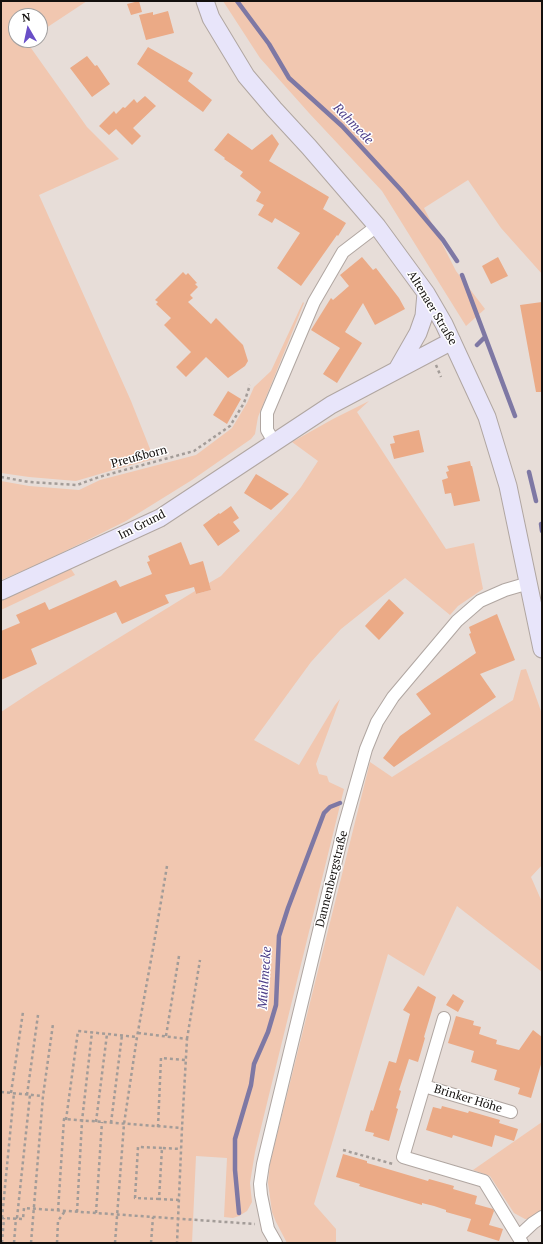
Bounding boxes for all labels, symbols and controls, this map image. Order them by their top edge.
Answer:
north arrow [8,8,48,48]
text: N [21,10,31,25]
water label: Rahmede [330,100,376,148]
street label: Altenaer Straße [404,268,460,348]
street label: Preußborn [109,443,169,471]
street label: Im Grund [116,507,168,543]
street label: Dannenbergstraße [313,829,351,929]
water label: Mühlmecke [255,946,275,1010]
street label: Brinker Höhe [432,1082,504,1116]

